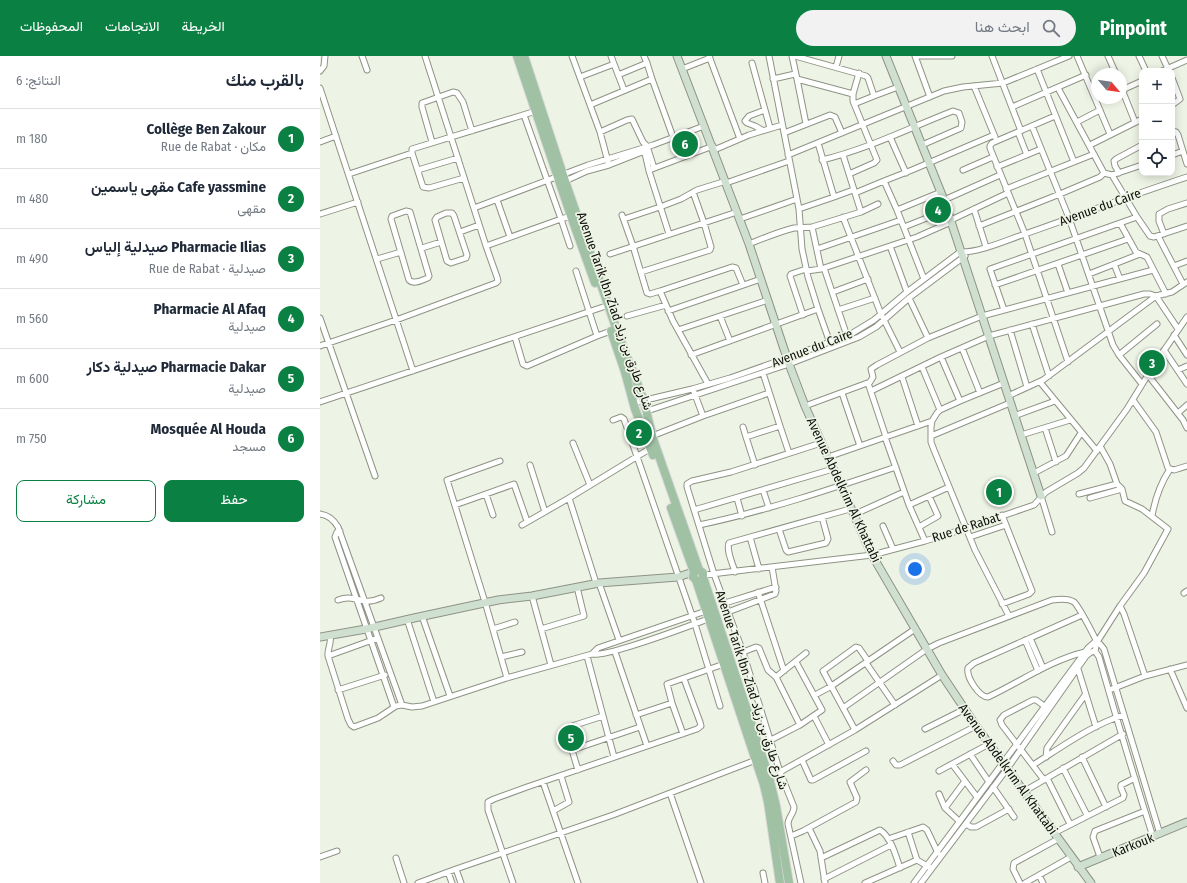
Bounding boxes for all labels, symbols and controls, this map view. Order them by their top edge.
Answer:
search box [796,10,1076,46]
icon: search [1040,17,1062,39]
text: Pinpoint [1100,17,1167,40]
text: المحفوظات [20,18,83,35]
text: الاتجاهات [105,18,159,35]
text: الخريطة [181,18,225,35]
text: ابحث هنا [975,18,1030,36]
north arrow [1091,68,1127,104]
map controls [1139,68,1175,176]
button: + [1139,68,1175,104]
text: بالقرب منك [226,70,304,91]
text: النتائج: 6 [16,73,61,88]
button: − [1139,104,1175,140]
text: Collège Ben Zakour [147,120,266,138]
pin: 6 [672,129,698,159]
text: 180 m [16,131,47,146]
text: 1 [288,131,294,146]
text: مكان · Rue de Rabat [161,139,266,154]
button: locate [1139,140,1175,176]
text: Cafe yassmine مقهى ياسمين [91,178,266,196]
street label: Avenue du Caire [1057,185,1143,229]
text: 480 m [16,191,49,206]
text: 2 [288,191,294,206]
pin: 4 [925,195,951,225]
text: مقهى [237,201,266,216]
street label: Avenue Tarik Ibn Ziad شارع طارق بن زياد [572,210,656,413]
text: Pharmacie Ilias صيدلية إلياس [85,238,266,256]
text: 490 m [16,251,48,266]
text: 3 [288,251,294,266]
text: صيدلية · Rue de Rabat [149,261,266,276]
text: Pharmacie Al Afaq [154,300,266,318]
text: 560 m [16,311,48,326]
text: 4 [288,311,294,326]
text: صيدلية [228,319,266,334]
street label: Avenue du Caire [769,326,855,370]
pin: 3 [1139,348,1165,378]
text: Pharmacie Dakar صيدلية دكار [87,358,266,376]
text: 600 m [16,371,49,386]
text: 5 [288,371,294,386]
text: صيدلية [228,381,266,396]
street label: Avenue Abdelkrim Al Khattabi [804,415,884,565]
pin: 2 [626,418,652,448]
text: Mosquée Al Houda [151,420,266,438]
text: 750 m [16,431,47,446]
text: 6 [288,431,294,446]
text: مسجد [232,439,266,454]
pin: 1 [986,477,1012,507]
button: مشاركة [16,480,156,522]
button: حفظ [164,480,304,522]
street label: Rue de Rabat [930,509,1003,545]
your location [905,559,925,579]
street label: Avenue Tarik Ibn Ziad شارع طارق بن زياد [711,589,791,792]
street label: Avenue Abdelkrim Al Khattabi [955,701,1061,837]
pin: 5 [558,723,584,753]
street label: Karkouk [1110,830,1157,860]

